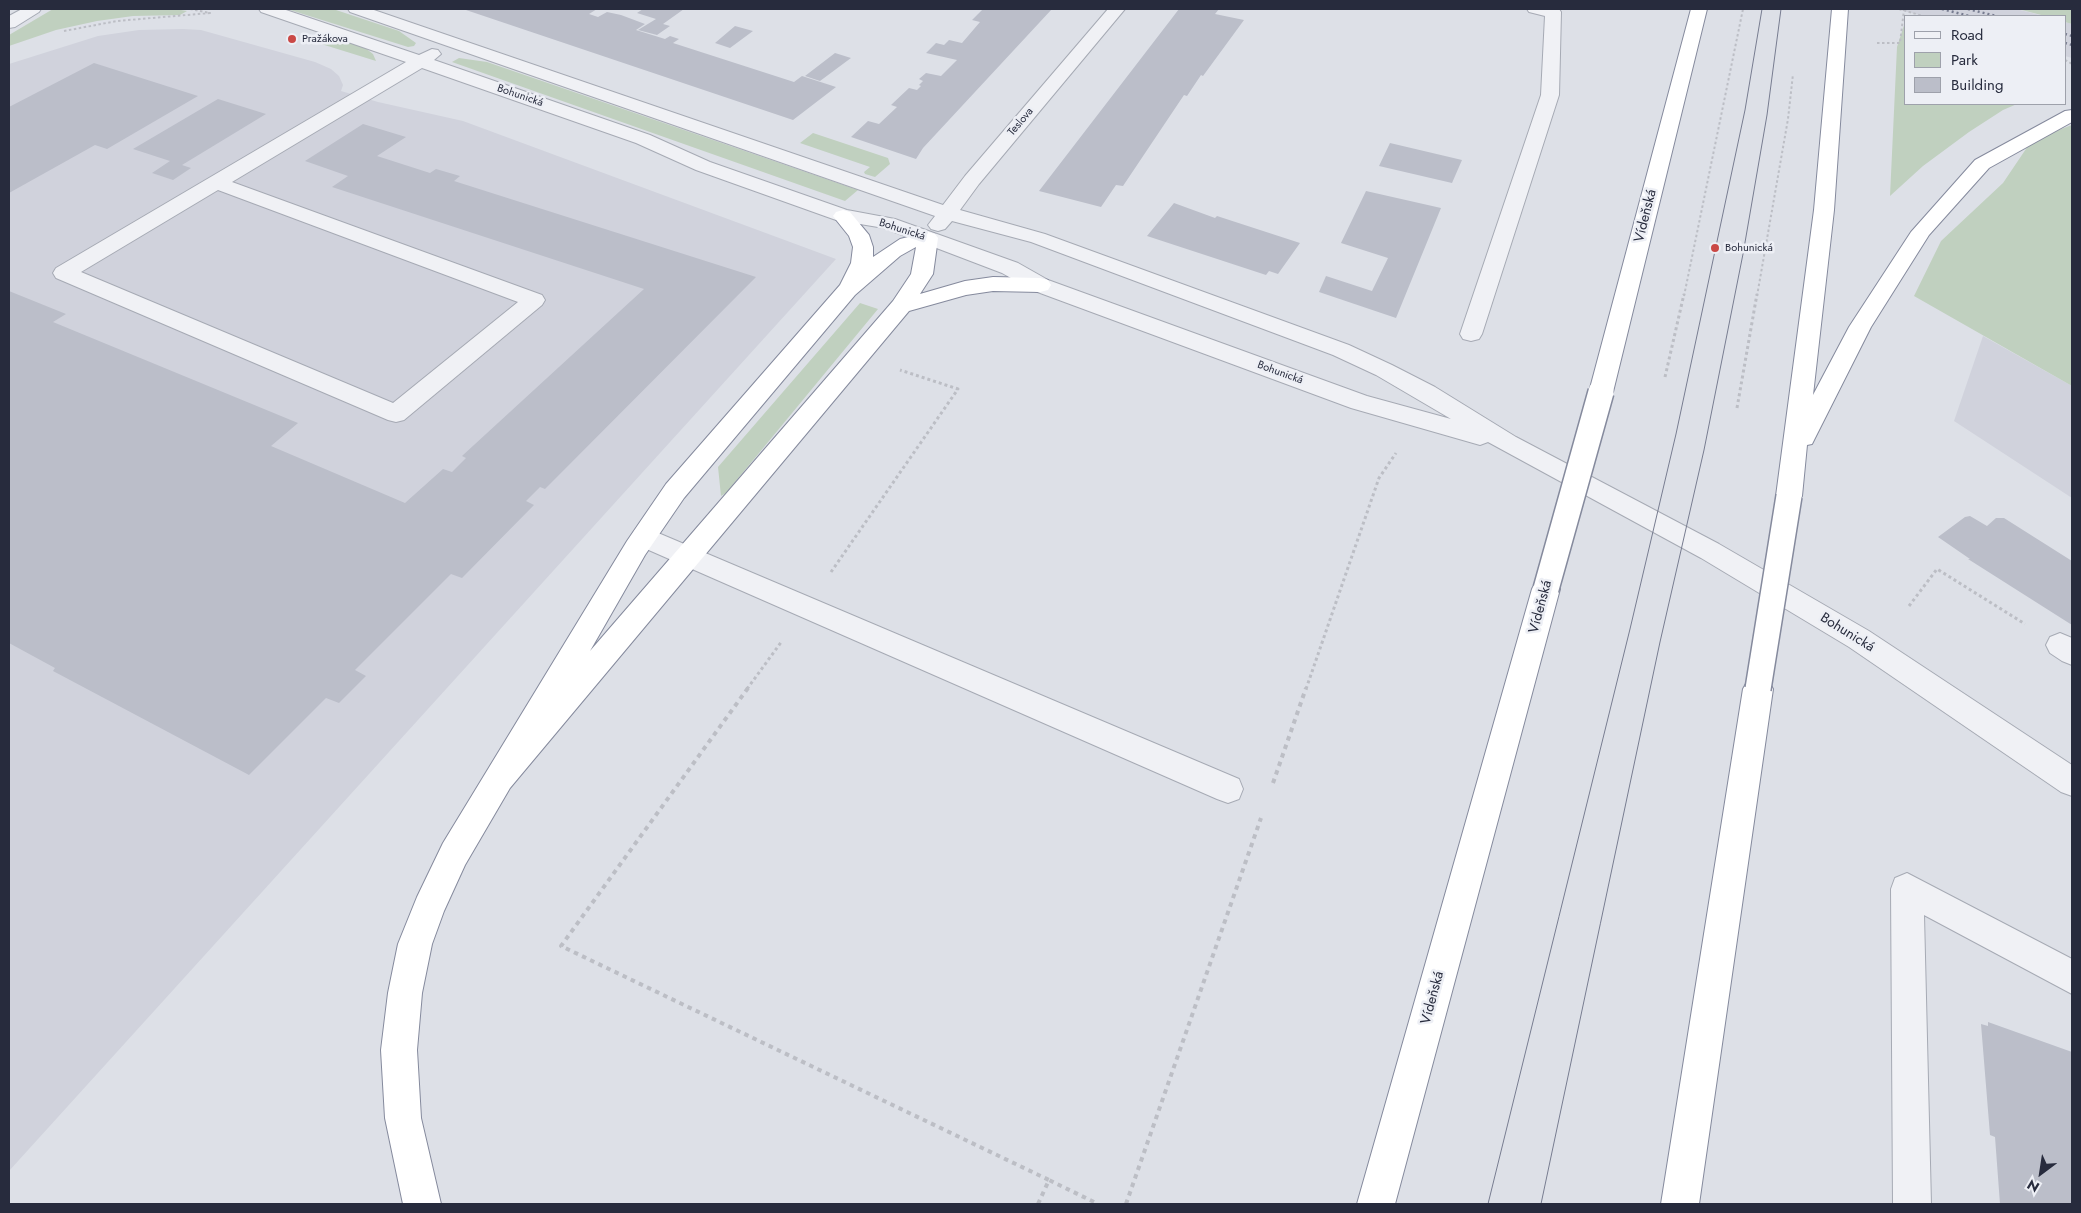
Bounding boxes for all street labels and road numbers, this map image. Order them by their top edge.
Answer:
street label: Bohunická [495,82,545,110]
street label: Teslova [1005,105,1037,139]
street label: Vídeňská [1631,188,1661,244]
street label: Bohunická [877,216,927,244]
street label: Bohunická [1255,359,1305,387]
street label: Vídeňská [1526,579,1556,635]
street label: Bohunická [1817,610,1877,656]
street label: Vídeňská [1418,970,1448,1026]

